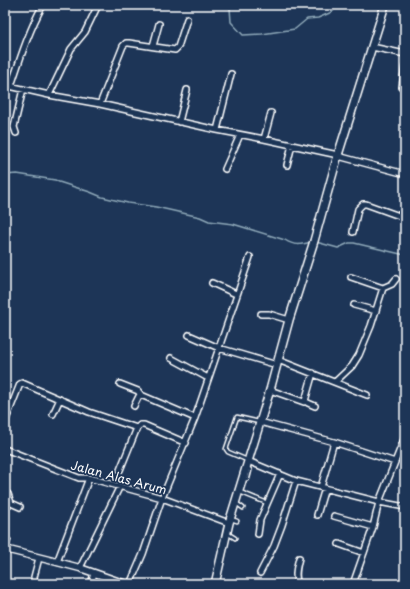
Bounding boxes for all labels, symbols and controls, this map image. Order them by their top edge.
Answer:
street label: Jalan Alas Arum [69,456,169,498]

